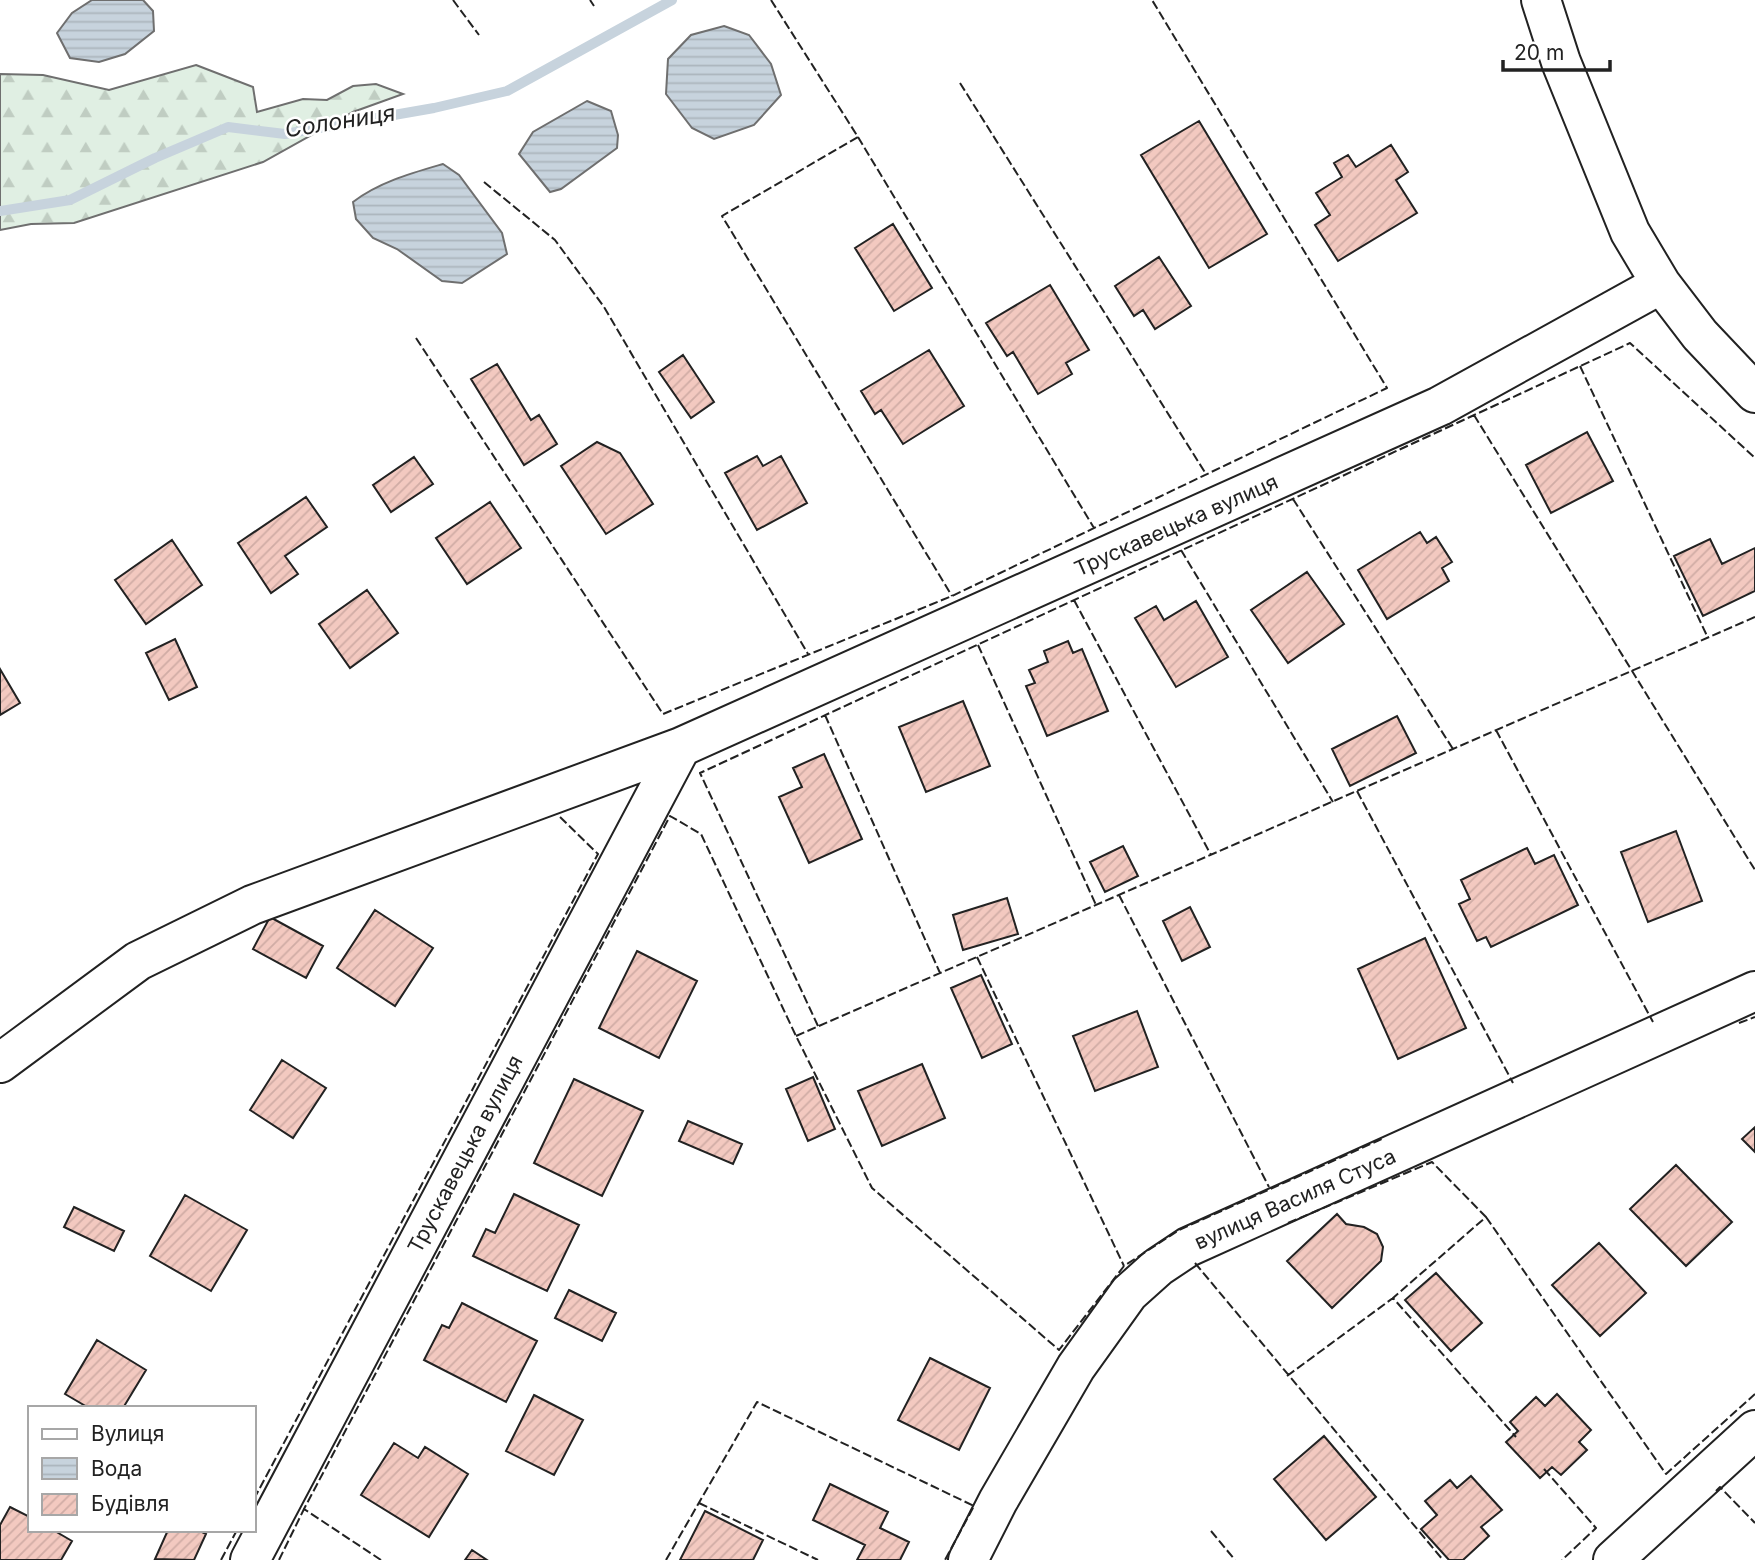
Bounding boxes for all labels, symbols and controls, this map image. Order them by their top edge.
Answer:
scale bar [1503,28,1610,72]
text: 20 m [1514,40,1564,65]
water label: Солониця [283,98,397,144]
street label: Трускавецька вулиця [1070,469,1282,581]
street label: Трускавецька вулиця [402,1051,528,1257]
street label: вулиця Василя Стуса [1190,1143,1400,1255]
legend [28,1406,256,1532]
text: Вулиця [91,1421,164,1446]
text: Вода [91,1456,142,1481]
text: Будівля [91,1491,169,1516]

